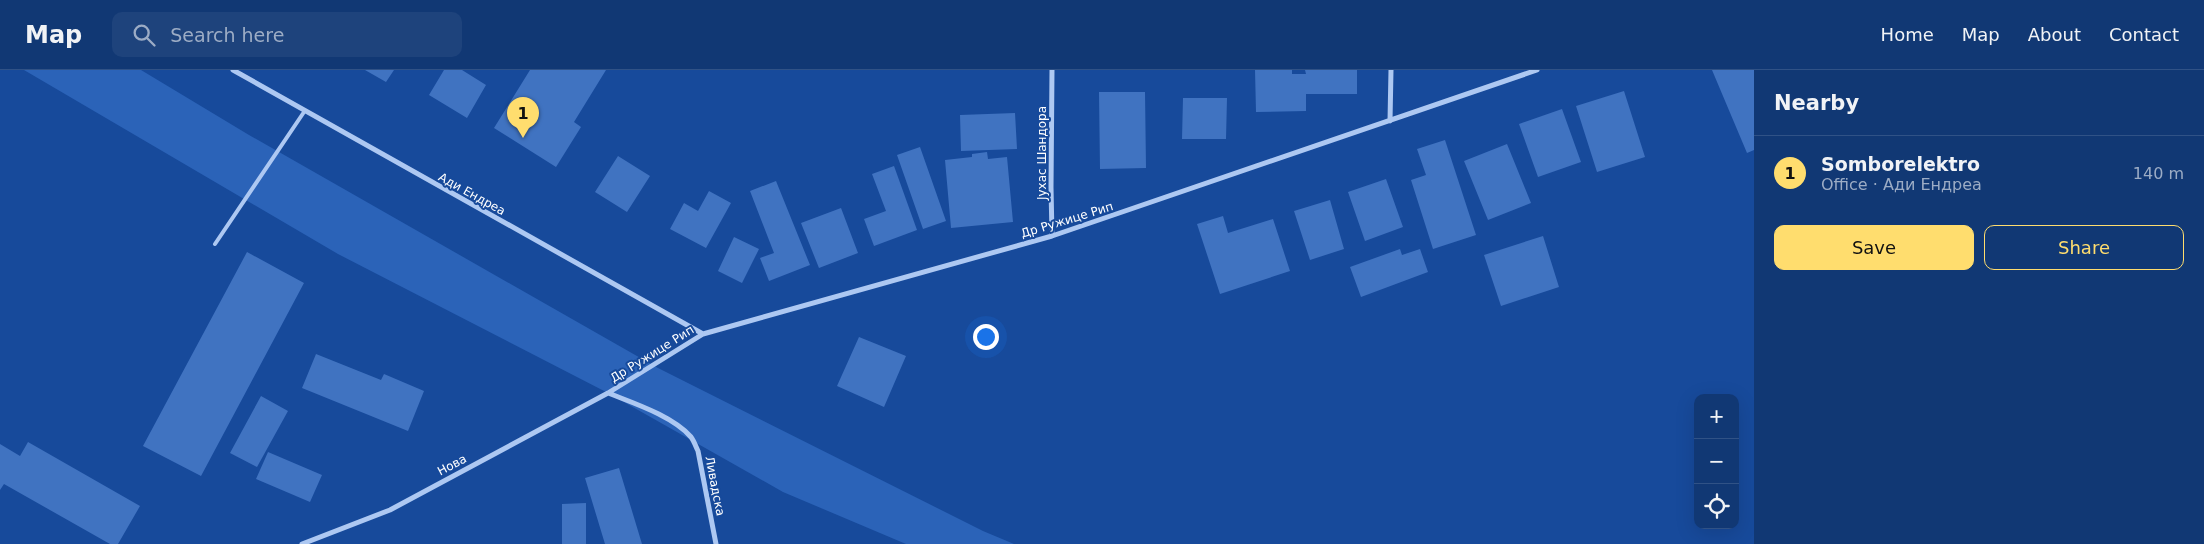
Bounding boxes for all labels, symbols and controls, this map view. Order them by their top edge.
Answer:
search box [112,12,462,57]
text: Map [25,21,82,49]
icon: search [130,21,158,49]
text: Search here [170,24,284,46]
text: Home [1881,24,1934,45]
text: Map [1962,24,2000,45]
text: About [2028,24,2081,45]
text: Contact [2109,24,2179,45]
text: Nearby [1774,91,1859,115]
pin: 1 [507,97,539,138]
street label: Јухас Шандора [1035,106,1049,201]
text: Somborelektro [1821,153,1980,175]
text: 1 [1784,164,1796,183]
text: 140 m [2133,164,2184,183]
street label: Ади Ендреа [436,170,508,218]
text: Office · Ади Ендреа [1821,175,1982,194]
street label: Др Ружице Рип [1019,199,1115,241]
button: Save [1774,225,1974,270]
button: Share [1984,225,2184,270]
street label: Др Ружице Рип [608,323,696,385]
your location [973,324,999,350]
map controls [1694,394,1739,529]
button: + [1694,394,1739,439]
button: − [1694,439,1739,484]
street label: Нова [435,452,469,478]
street label: Ливадска [702,455,728,517]
button: locate [1694,484,1739,529]

